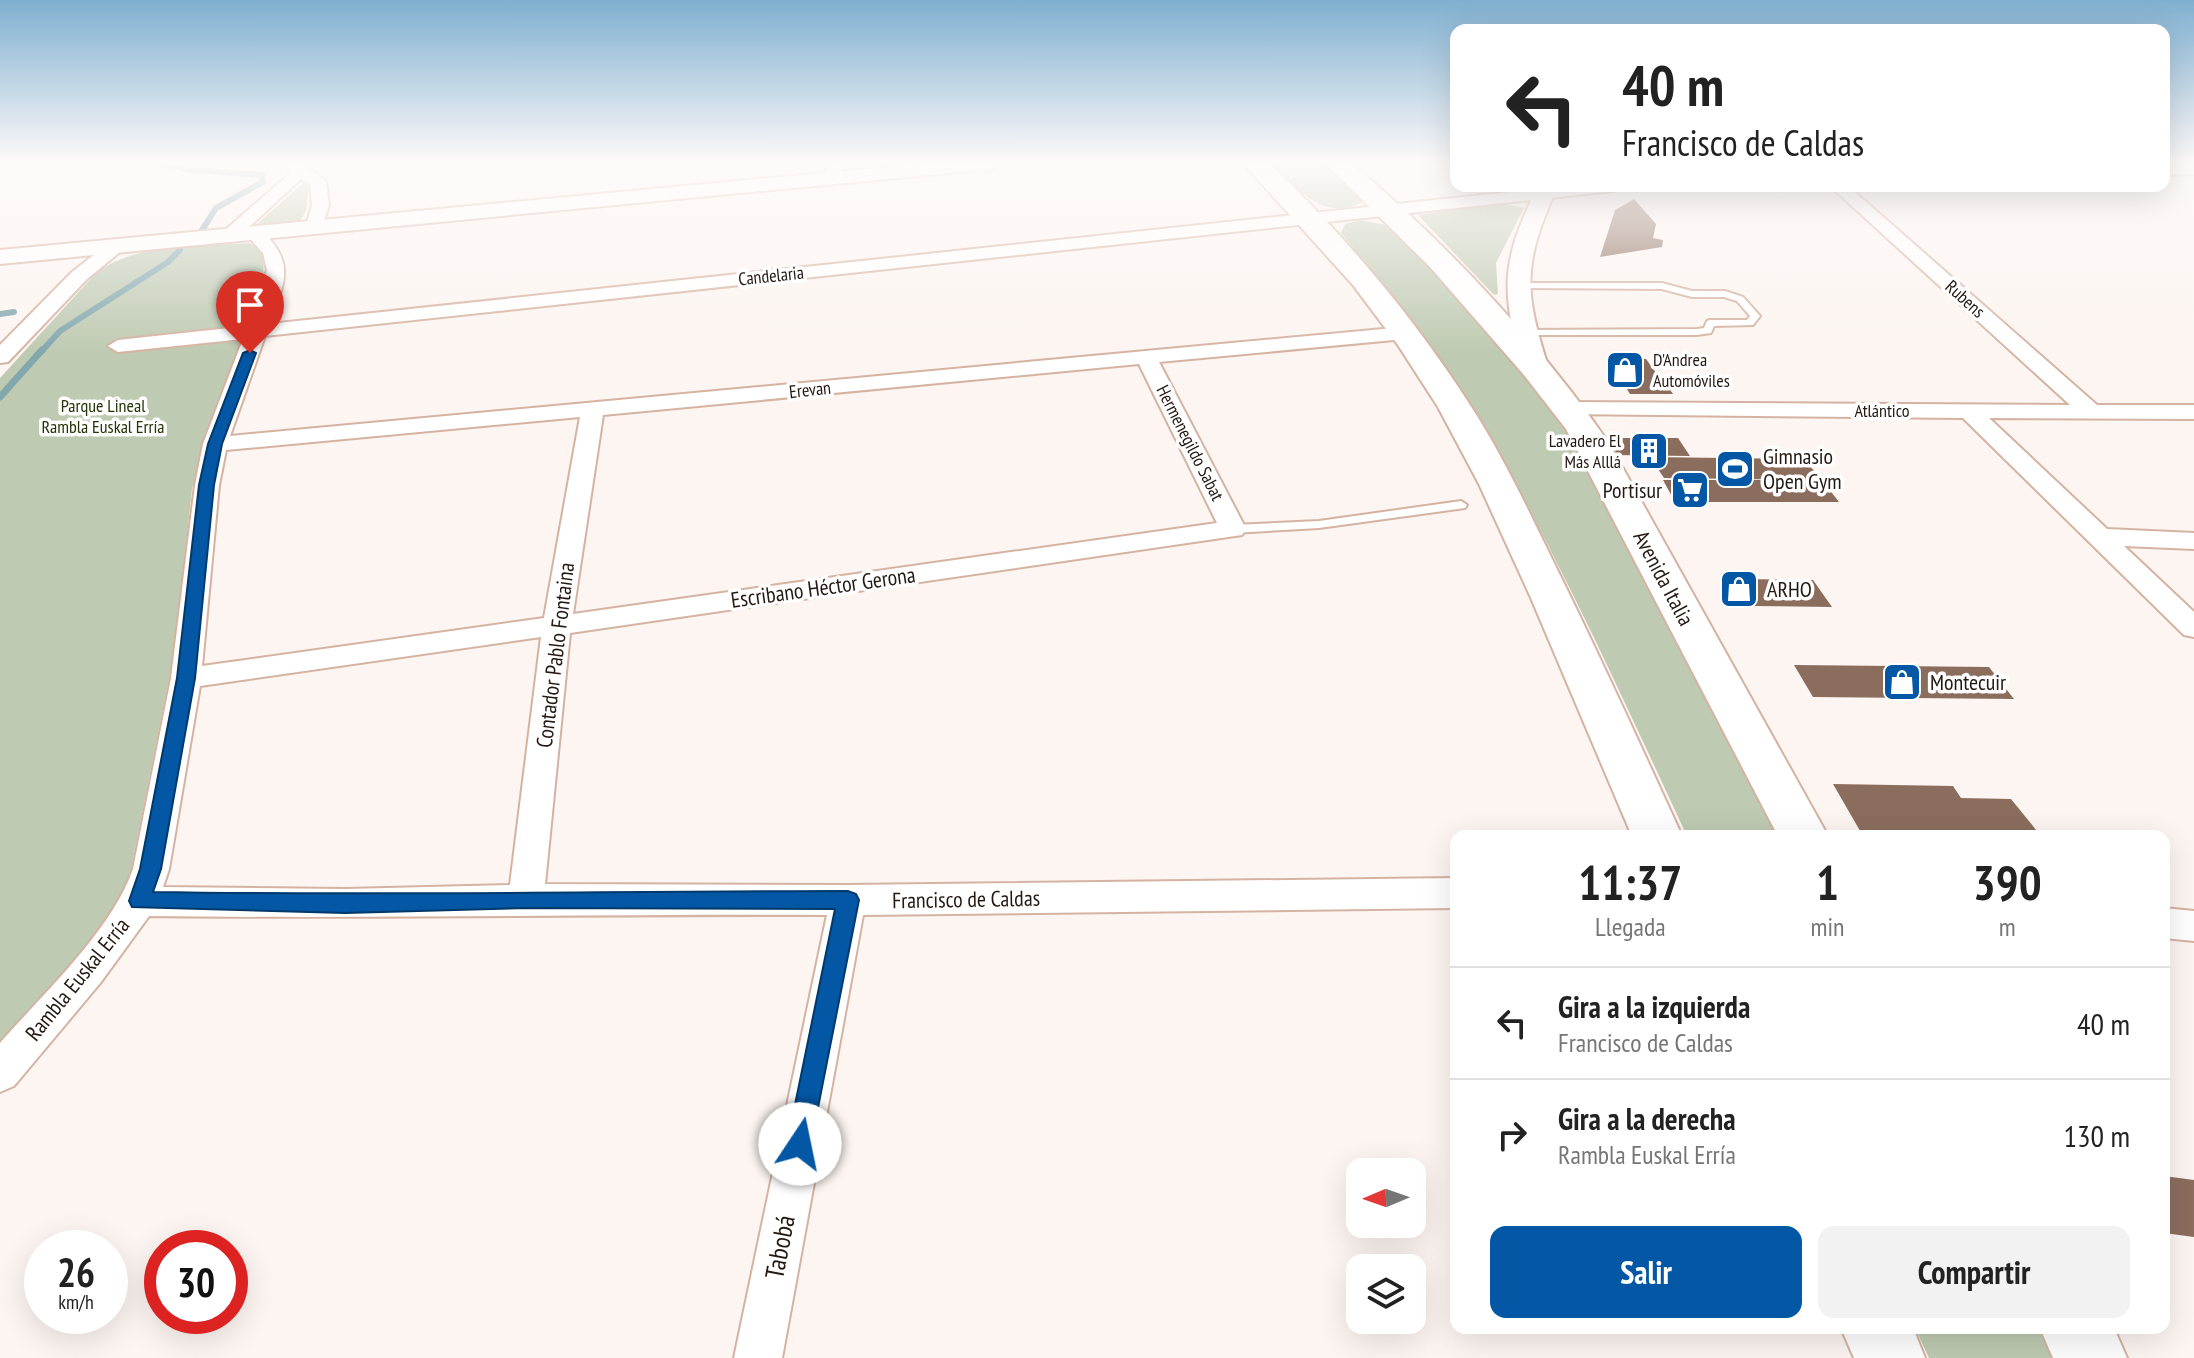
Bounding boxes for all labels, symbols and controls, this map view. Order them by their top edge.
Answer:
text: 40 m [1622,49,1724,121]
icon: left [1490,56,1594,160]
text: Francisco de Caldas [1622,119,1864,166]
street label: Candelaria [737,261,805,290]
pin [216,271,284,353]
street label: Rubens [1941,275,1990,322]
icon: arrive [228,283,272,327]
place label: D'Andrea Automóviles [1653,348,1730,392]
shop icon: D'Andrea Automóviles [1604,349,1646,391]
street label: Erevan [788,376,832,403]
street label: Hermenegildo Sabat [1151,381,1229,504]
park label: Parque Lineal Rambla Euskal Erría [41,394,165,438]
street label: Atlántico [1854,399,1910,422]
place label: Lavadero El Más Alllá [1549,429,1622,473]
building icon: Lavadero El Más Alllá [1628,430,1670,472]
place label: Gimnasio Open Gym [1763,442,1841,495]
sports icon: Gimnasio Open Gym [1714,448,1756,490]
supermarket icon: Portisur [1669,469,1711,511]
place label: Portisur [1603,476,1662,504]
street label: Avenida Italia [1627,526,1701,630]
street label: Escribano Héctor Gerona [729,560,917,614]
street label: Contador Pablo Fontaina [530,561,580,749]
shop icon: ARHO [1718,568,1760,610]
place label: ARHO [1767,575,1812,603]
shop icon: Montecuir [1881,661,1923,703]
place label: Montecuir [1930,668,2006,696]
text: 11:37 [1578,851,1682,913]
text: 1 [1816,851,1839,913]
text: 390 [1973,851,2042,913]
street label: Francisco de Caldas [892,884,1040,914]
text: Llegada [1595,910,1666,943]
text: min [1810,910,1844,943]
text: m [1999,910,2016,943]
street label: Rambla Euskal Erría [19,912,135,1046]
text: Gira a la izquierda [1558,987,1750,1026]
icon: left [1490,1001,1534,1045]
text: 40 m [2077,1004,2130,1043]
text: Francisco de Caldas [1558,1026,1733,1059]
text: Gira a la derecha [1558,1099,1736,1138]
position arrow [758,1102,842,1186]
icon: right [1490,1113,1534,1157]
text: 130 m [2064,1116,2130,1155]
text: Rambla Euskal Erría [1558,1138,1736,1171]
north arrow [1346,1158,1426,1238]
map controls [1346,1158,1426,1334]
street label: Tabobá [757,1212,802,1281]
button: Salir [1490,1226,1802,1318]
button: Compartir [1818,1226,2130,1318]
speed limit sign: 30 [144,1230,248,1334]
text: 26 [57,1246,95,1298]
button: layers [1346,1254,1426,1334]
text: km/h [58,1289,94,1315]

